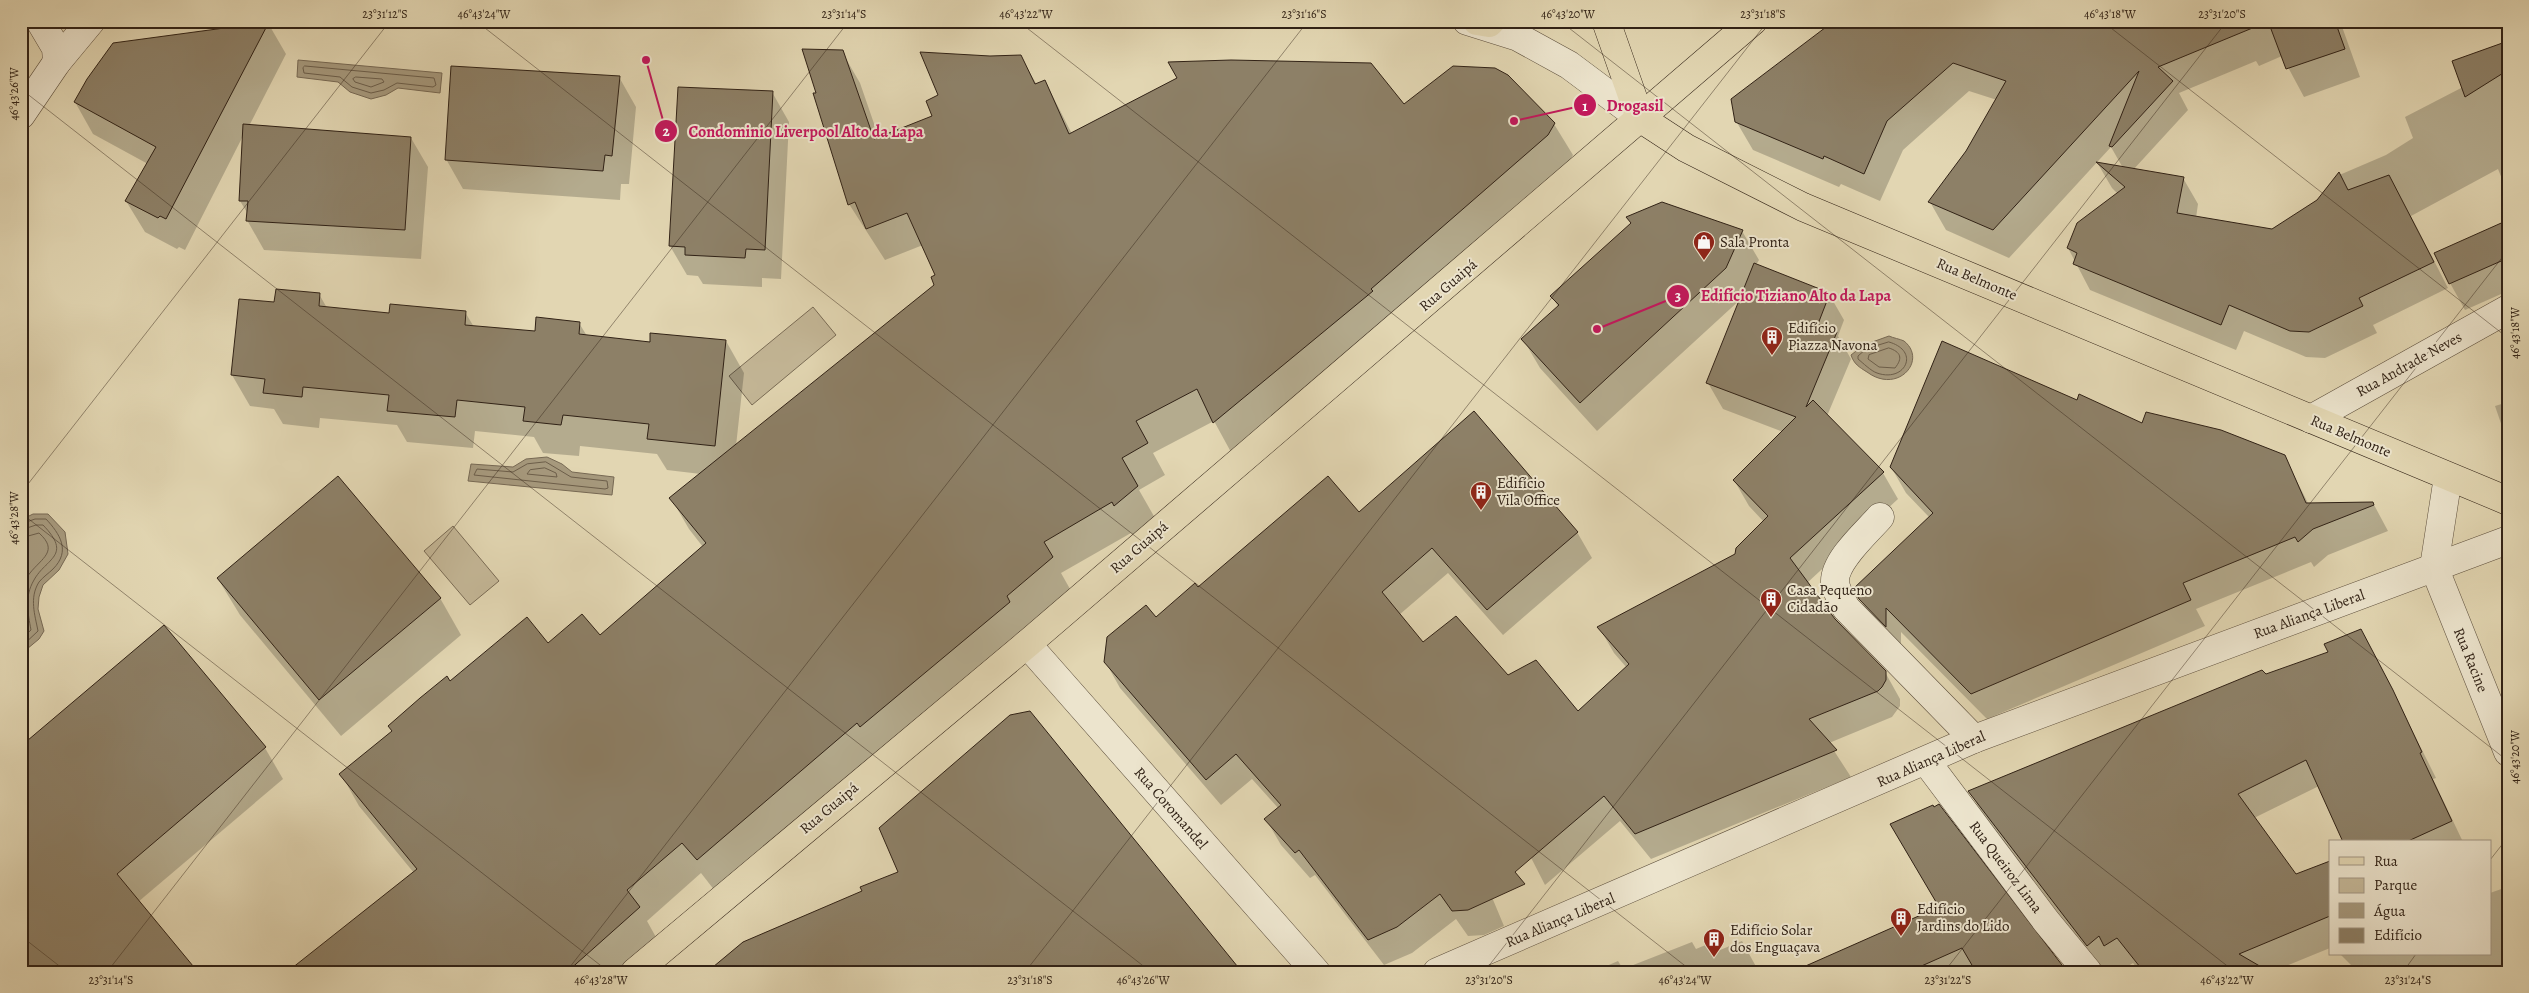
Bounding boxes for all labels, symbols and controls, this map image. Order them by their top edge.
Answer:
text: 23°31'12"S [362,6,408,22]
text: 46°43'24"W [457,6,511,22]
text: 23°31'14"S [821,6,867,22]
text: 46°43'22"W [999,6,1053,22]
text: 23°31'16"S [1281,6,1327,22]
text: 46°43'20"W [1541,6,1596,22]
text: 23°31'18"S [1740,6,1786,22]
text: 46°43'18"W [2084,6,2137,22]
text: 23°31'20"S [2198,6,2246,22]
text: 46°43'26"W [6,67,22,121]
callout: Drogasil [1572,90,1674,121]
text: Drogasil [1607,95,1664,117]
text: 1 [1582,96,1588,116]
callout: Condominio Liverpool Alto da Lapa [654,115,934,146]
text: 2 [662,121,670,141]
text: Condominio Liverpool Alto da Lapa [688,121,924,143]
shop icon: Sala Pronta [1692,230,1716,261]
place label: Sala Pronta [1720,232,1790,252]
street label: Rua Belmonte [1934,253,2021,305]
street label: Rua Guaipá [1415,254,1481,316]
callout: Edifício Tiziano Alto da Lapa [1666,280,1901,311]
text: Edifício Tiziano Alto da Lapa [1701,285,1892,307]
text: 3 [1675,286,1681,306]
text: 46°43'18"W [2507,306,2523,359]
place label: Edifício Piazza Navona [1788,318,1877,355]
building icon: Edifício Piazza Navona [1760,325,1784,356]
street label: Rua Andrade Neves [2352,327,2466,401]
street label: Rua Belmonte [2308,410,2395,462]
place label: Edifício Vila Office [1496,473,1560,510]
building icon: Edifício Vila Office [1469,480,1493,511]
text: 46°43'28"W [6,490,22,545]
street label: Rua Guaipá [1106,516,1172,578]
place label: Casa Pequeno Cidadão [1787,580,1872,617]
street label: Rua Aliança Liberal [2251,584,2368,643]
building icon: Casa Pequeno Cidadão [1759,587,1783,618]
street label: Rua Racine [2449,625,2493,696]
street label: Rua Aliança Liberal [1874,726,1989,792]
text: 46°43'20"W [2507,729,2523,784]
street label: Rua Coromandel [1130,763,1212,854]
street label: Rua Guaipá [795,778,863,838]
street label: Rua Queiroz Lima [1965,817,2047,917]
legend [2329,840,2492,956]
text: Rua [2374,851,2398,871]
text: Parque [2374,875,2417,895]
street label: Rua Aliança Liberal [1502,888,1618,952]
place label: Edifício Jardins do Lido [1917,899,2009,936]
text: Água [2373,901,2405,921]
building icon: Edifício Jardins do Lido [1889,906,1913,937]
place label: Edifício Solar dos Enguaçava [1730,920,1820,957]
text: Edifício [2374,925,2422,945]
building icon: Edifício Solar dos Enguaçava [1702,927,1726,958]
text: 23°31'14"S [88,972,134,988]
text: 46°43'28"W [574,972,629,988]
text: 23°31'18"S [1007,972,1053,988]
text: 46°43'26"W [1116,972,1170,988]
text: 23°31'20"S [1465,972,1513,988]
text: 46°43'24"W [1658,972,1712,988]
text: 23°31'22"S [1925,972,1971,988]
text: 46°43'22"W [2200,972,2254,988]
text: 23°31'24"S [2385,972,2431,988]

